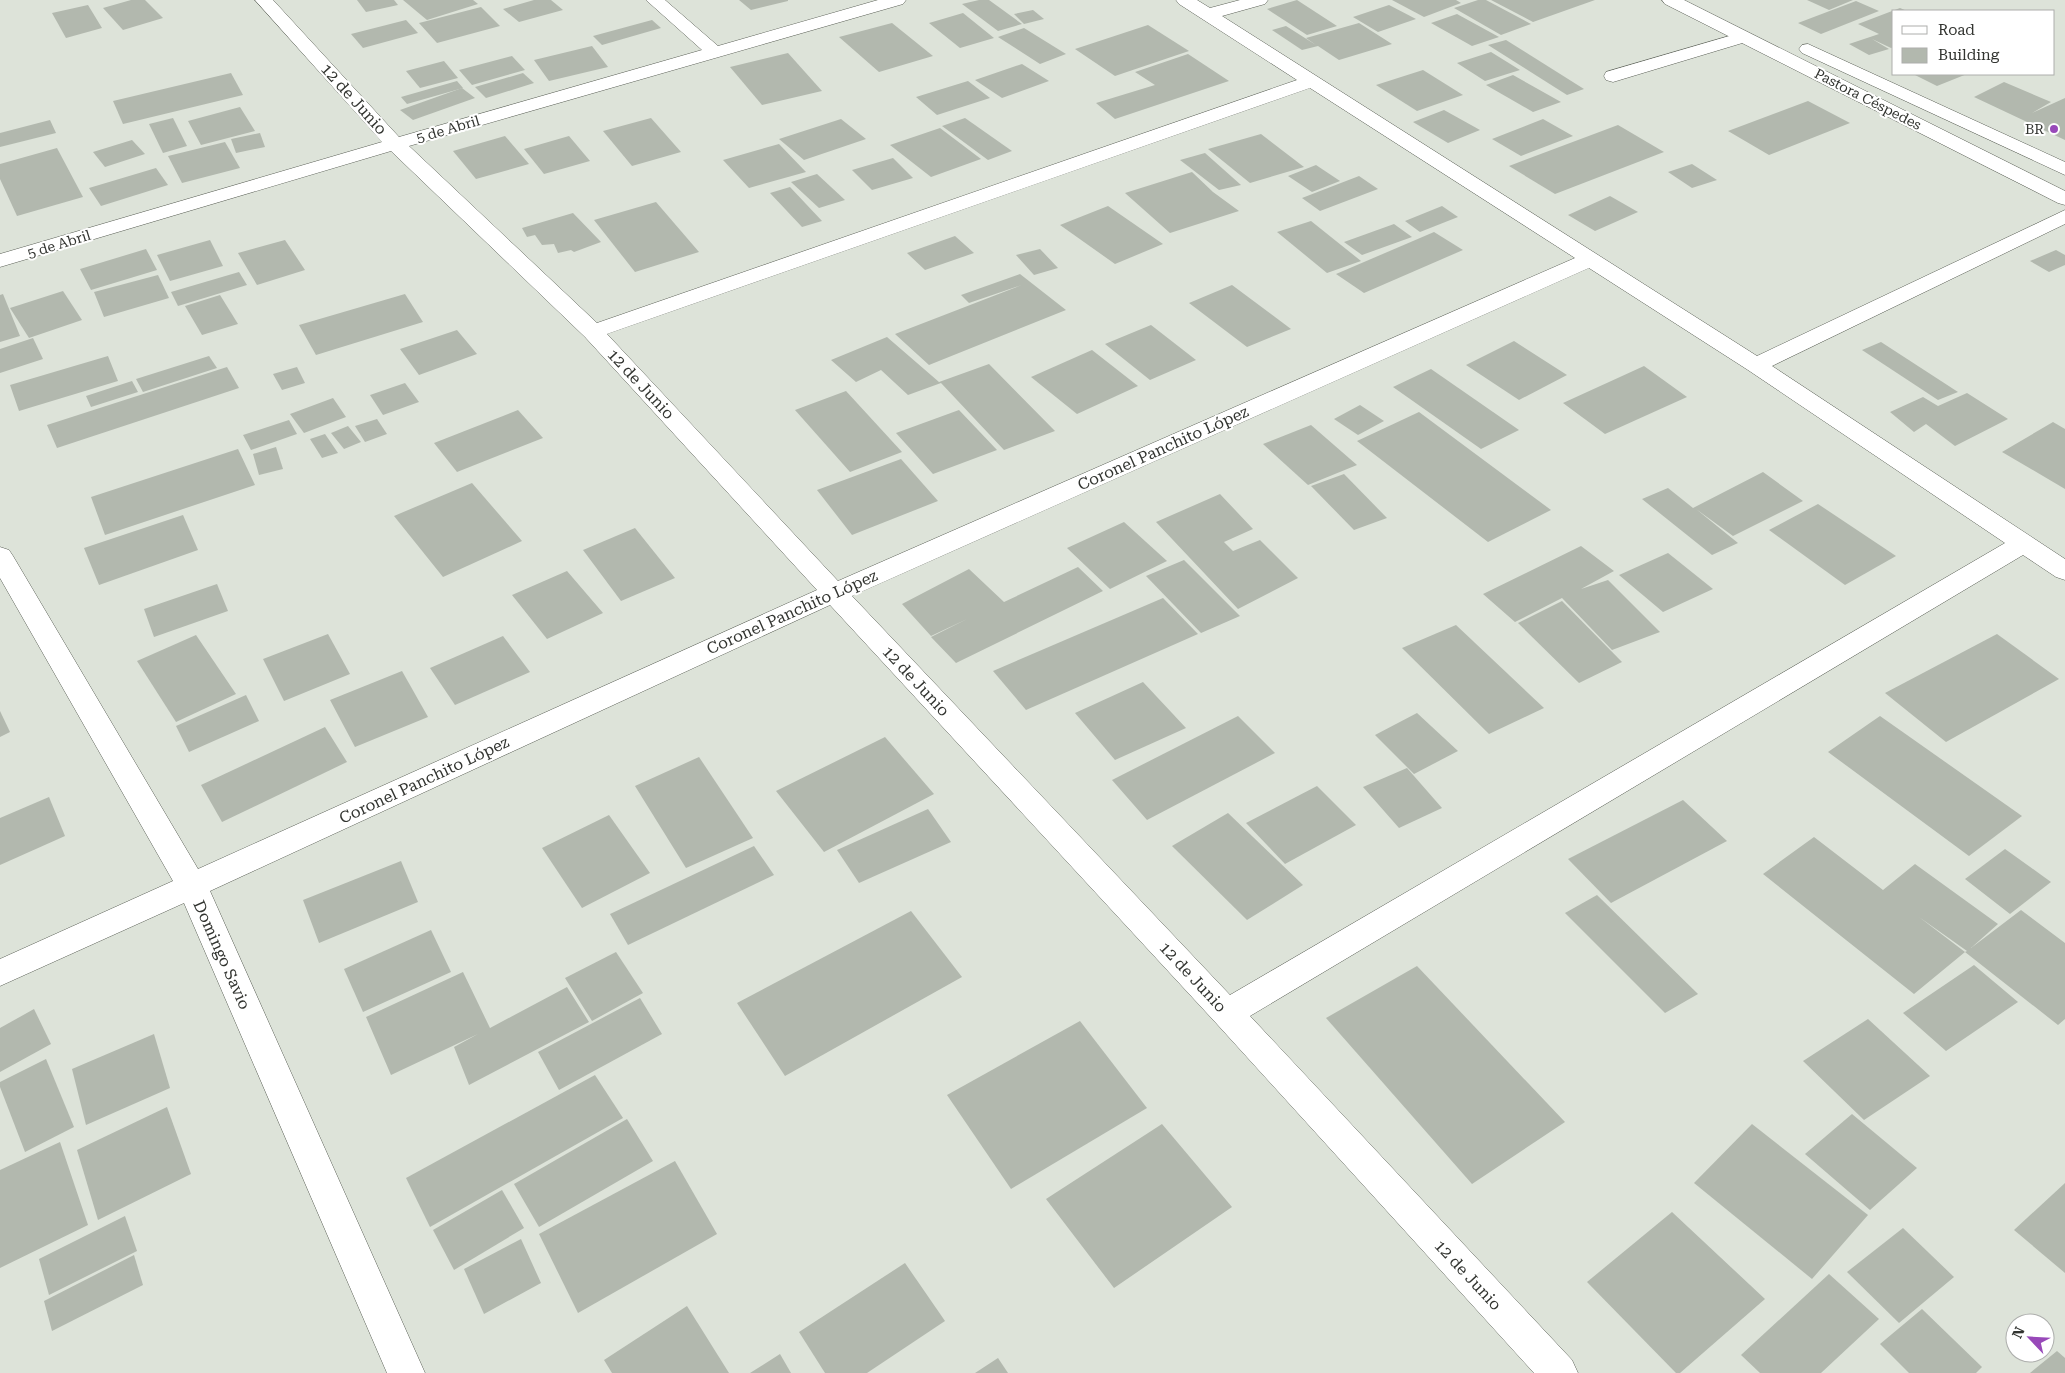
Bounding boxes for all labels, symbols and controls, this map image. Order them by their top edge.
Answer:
legend [1892,10,2055,75]
text: Road [1938,21,1975,39]
text: Building [1938,46,2000,64]
street label: 12 de Junio [317,60,391,139]
street label: Pastora Céspedes [1812,65,1924,133]
street label: 5 de Abril [414,112,482,146]
place label: BR [2025,121,2044,137]
marker: BR [2048,123,2060,135]
street label: 5 de Abril [26,227,93,261]
street label: 12 de Junio [604,345,678,423]
street label: Coronel Panchito López [1075,402,1252,494]
street label: Coronel Panchito López [704,566,881,658]
street label: 12 de Junio [879,642,953,720]
street label: Coronel Panchito López [336,732,512,828]
street label: Domingo Savio [189,898,255,1013]
street label: 12 de Junio [1156,938,1230,1016]
street label: 12 de Junio [1431,1236,1505,1314]
north arrow [2005,1313,2055,1363]
text: N [2009,1324,2028,1341]

